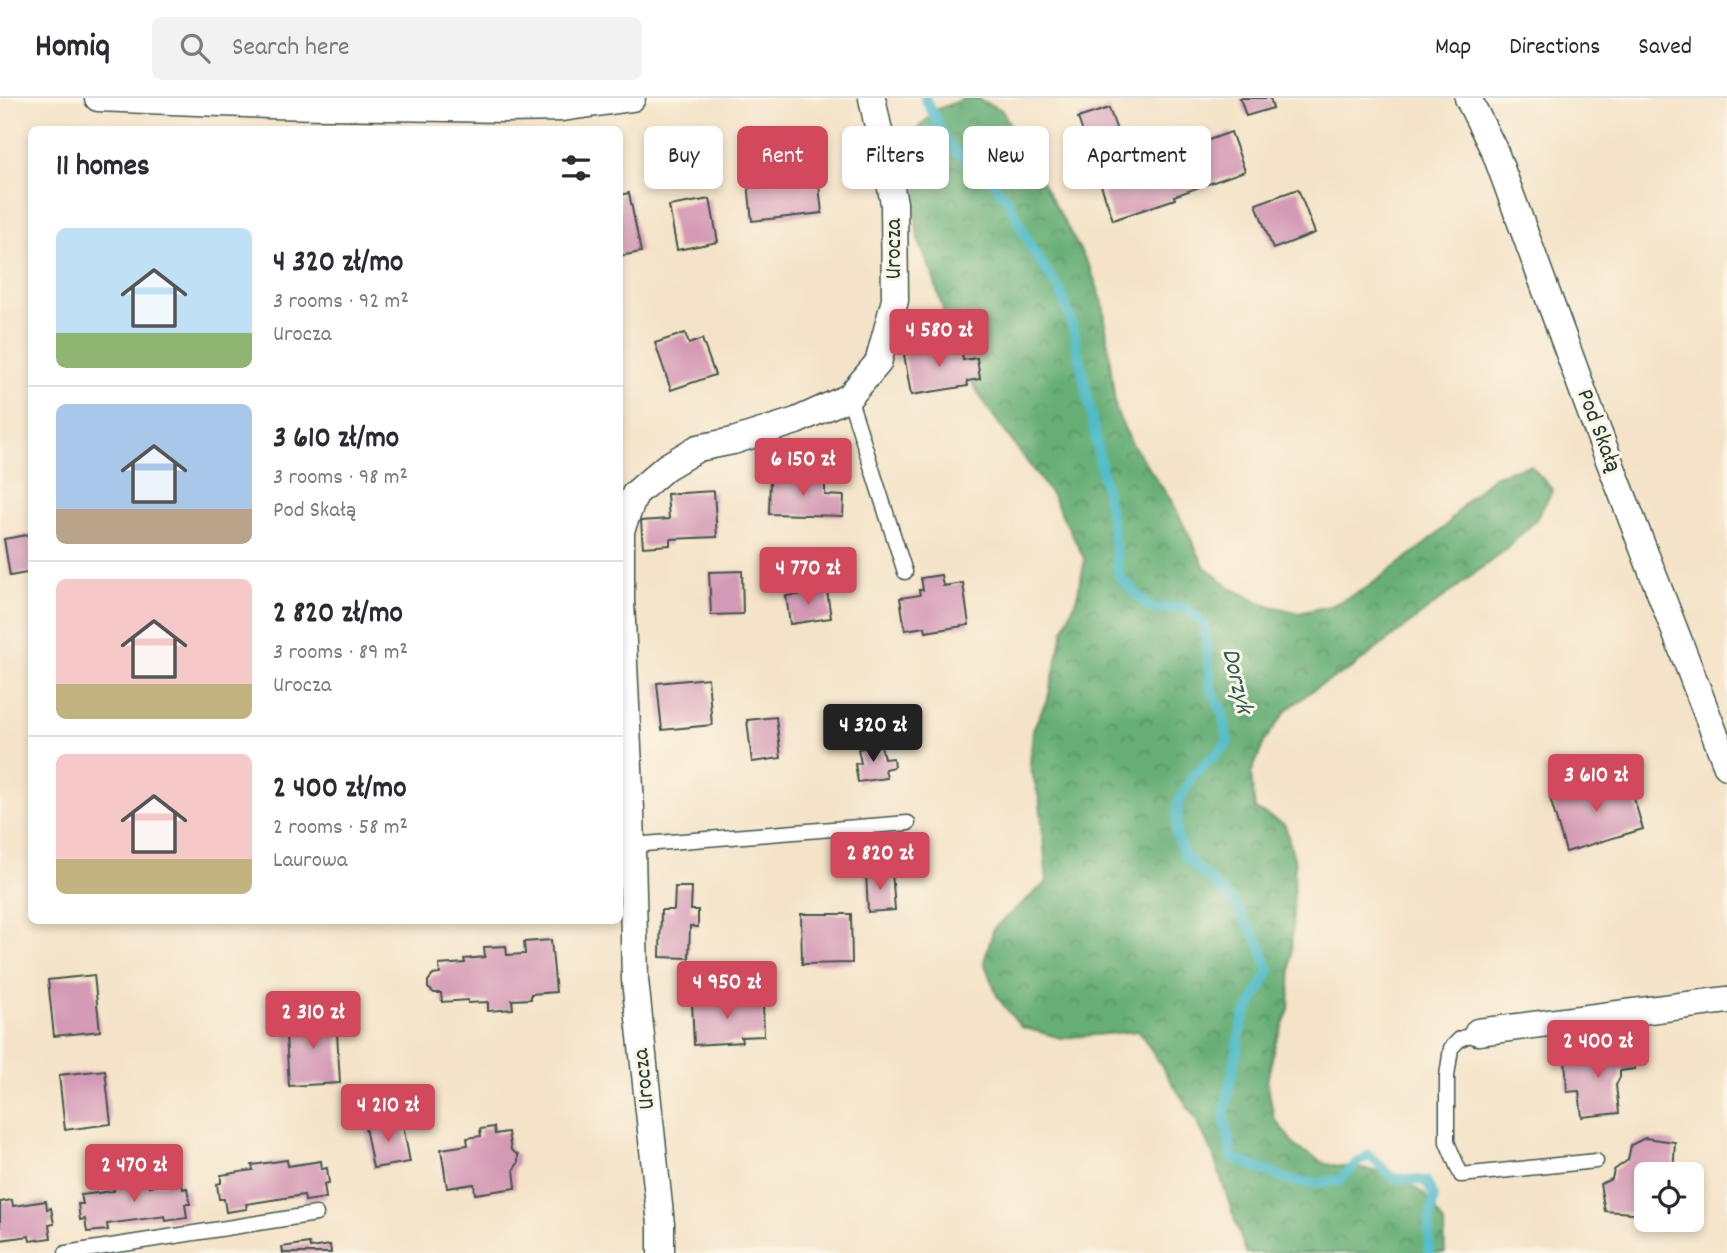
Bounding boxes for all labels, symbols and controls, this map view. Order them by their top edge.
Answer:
search box [152,17,642,80]
text: Homiq [35,25,110,72]
icon: search [176,29,214,67]
text: Search here [232,30,349,67]
text: Map [1435,31,1471,65]
text: Directions [1509,31,1600,65]
text: Saved [1638,31,1692,65]
chip: Buy [644,126,723,189]
chip: Rent [737,126,828,189]
chip: Filters [842,126,949,189]
chip: New [963,126,1049,189]
chip: Apartment [1063,126,1211,189]
text: 11 homes [56,147,150,190]
icon: filters [557,149,595,187]
street label: Urocza [878,218,912,280]
text: 4 320 zł/mo [273,243,403,286]
icon: home [112,256,196,340]
text: 3 rooms · 92 m² [273,286,409,319]
pin: 4 580 zł [867,310,1011,369]
text: 4 580 zł [905,315,973,348]
text: Urocza [273,319,332,352]
street label: Pod Skałą [1567,384,1629,478]
text: 3 610 zł/mo [273,419,399,462]
icon: home [112,432,196,516]
pin: 6 150 zł [731,438,875,498]
text: 6 150 zł [771,444,835,477]
text: 3 rooms · 98 m² [273,462,408,495]
text: Pod Skałą [273,495,356,528]
pin: 4 770 zł [736,547,880,607]
text: 4 770 zł [776,553,840,586]
text: 2 820 zł/mo [273,594,403,637]
icon: home [112,607,196,691]
text: 3 rooms · 89 m² [273,637,408,670]
water label: Dorzyk [1211,645,1262,719]
text: Urocza [273,670,332,703]
pin: 4 320 zł [801,704,945,764]
text: 4 320 zł [839,710,907,743]
pin: 3 610 zł [1524,754,1668,814]
text: 3 610 zł [1564,760,1628,793]
text: 2 400 zł/mo [273,769,407,812]
icon: home [112,782,196,866]
text: 2 rooms · 58 m² [273,812,408,845]
pin: 2 820 zł [808,832,952,892]
text: 2 820 zł [847,838,913,871]
text: Laurowa [273,845,347,878]
pin: 4 950 zł [655,962,799,1021]
text: 4 950 zł [693,967,761,1000]
pin: 2 310 zł [241,992,385,1051]
text: 2 310 zł [282,997,344,1030]
pin: 2 400 zł [1526,1020,1670,1080]
text: 2 400 zł [1563,1026,1633,1059]
street label: Urocza [625,1046,665,1111]
pin: 4 210 zł [316,1084,460,1144]
text: 4 210 zł [357,1090,419,1123]
pin: 2 470 zł [62,1144,206,1204]
text: 2 470 zł [101,1150,167,1183]
map controls [1634,1162,1704,1232]
button: locate [1634,1162,1704,1232]

